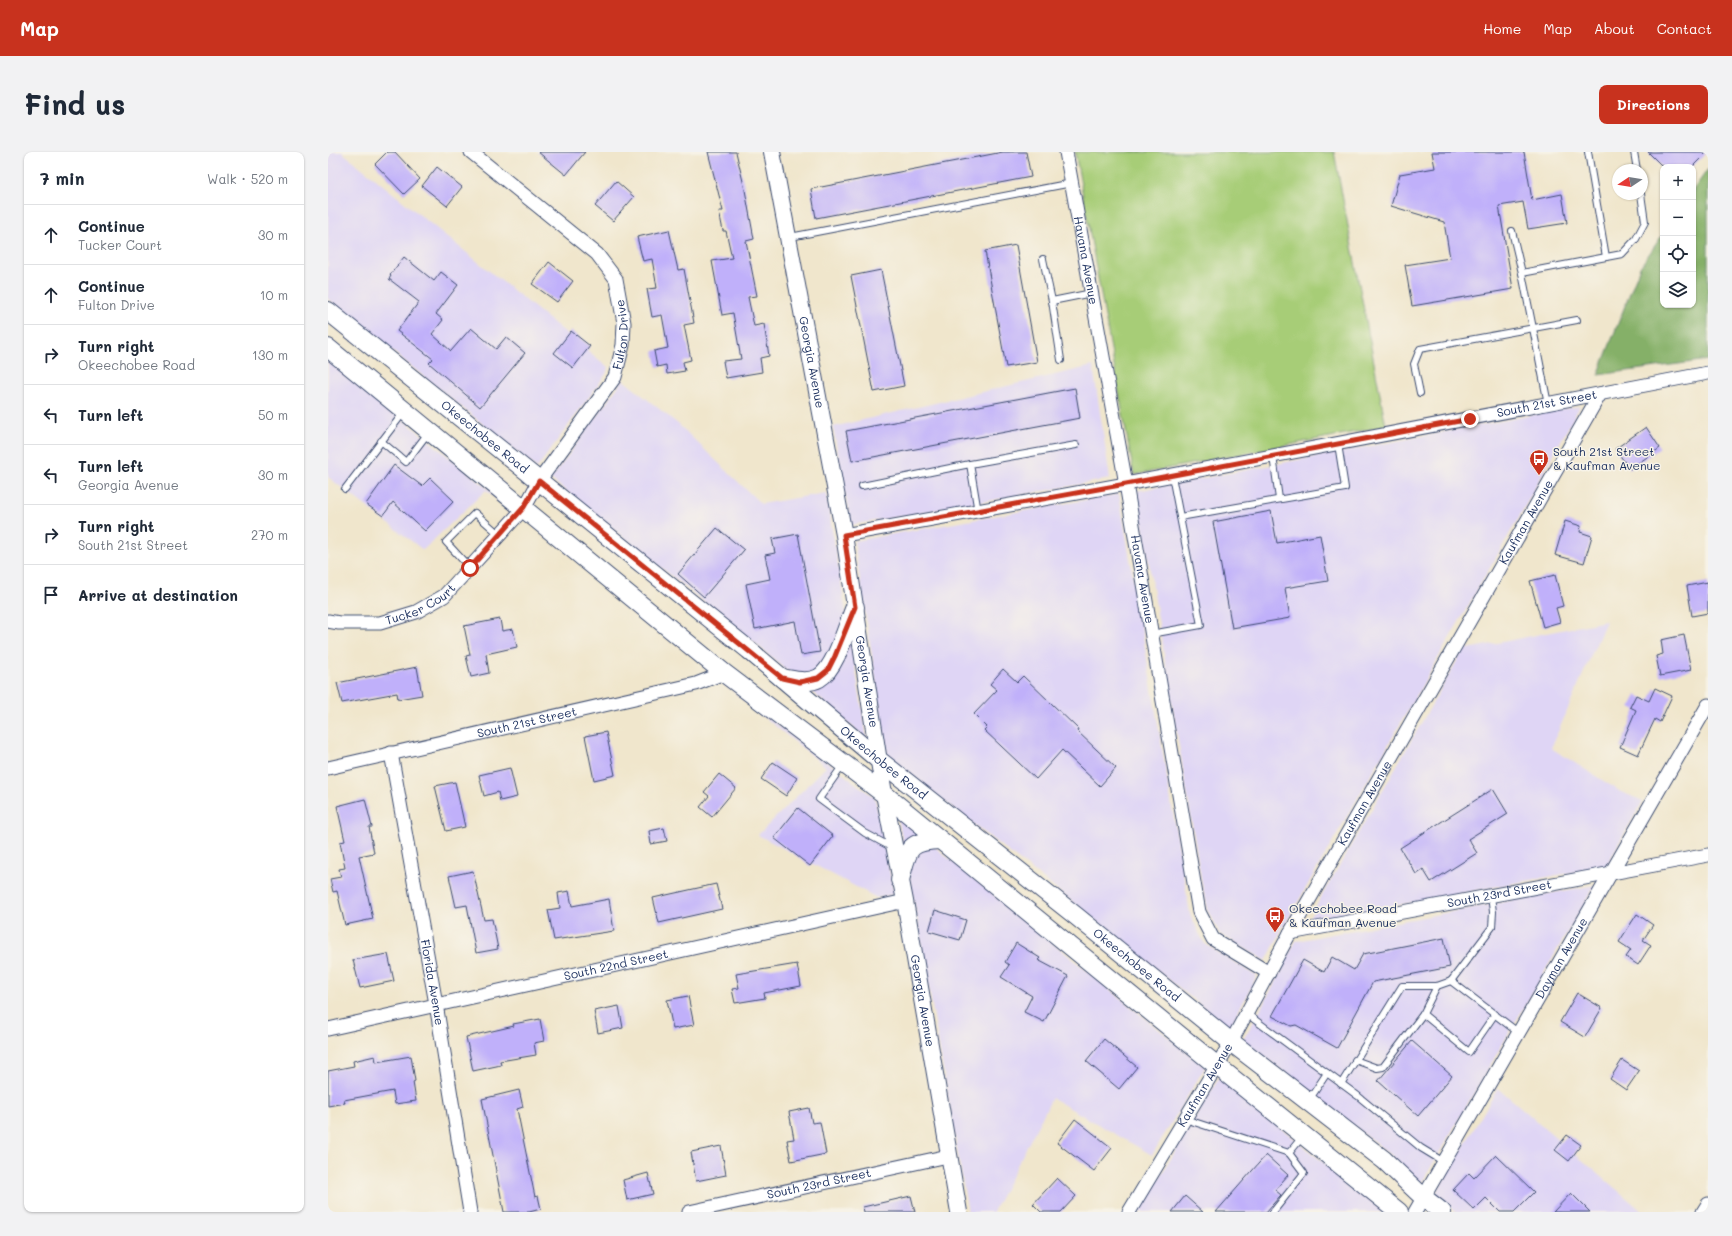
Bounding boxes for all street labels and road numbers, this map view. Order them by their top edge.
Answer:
street label: Havana Avenue [1071,215,1102,306]
street label: Fulton Drive [608,298,631,371]
street label: Georgia Avenue [796,315,829,409]
street label: South 21st Street [1495,385,1598,420]
street label: Okeechobee Road [438,396,533,477]
street label: Kaufman Avenue [1495,477,1556,567]
street label: Havana Avenue [1128,534,1159,625]
street label: Tucker Court [383,580,458,628]
street label: Georgia Avenue [853,634,883,729]
street label: South 21st Street [475,703,578,741]
street label: Okeechobee Road [837,722,931,803]
street label: Kaufman Avenue [1333,757,1394,848]
street label: South 23rd Street [1446,875,1553,911]
street label: Dayman Avenue [1531,914,1590,1001]
street label: Okeechobee Road [1090,924,1184,1005]
street label: Florida Avenue [418,938,448,1026]
street label: South 22nd Street [562,945,669,983]
street label: Georgia Avenue [907,953,939,1048]
street label: Kaufman Avenue [1173,1040,1236,1129]
street label: South 23rd Street [765,1164,872,1202]

